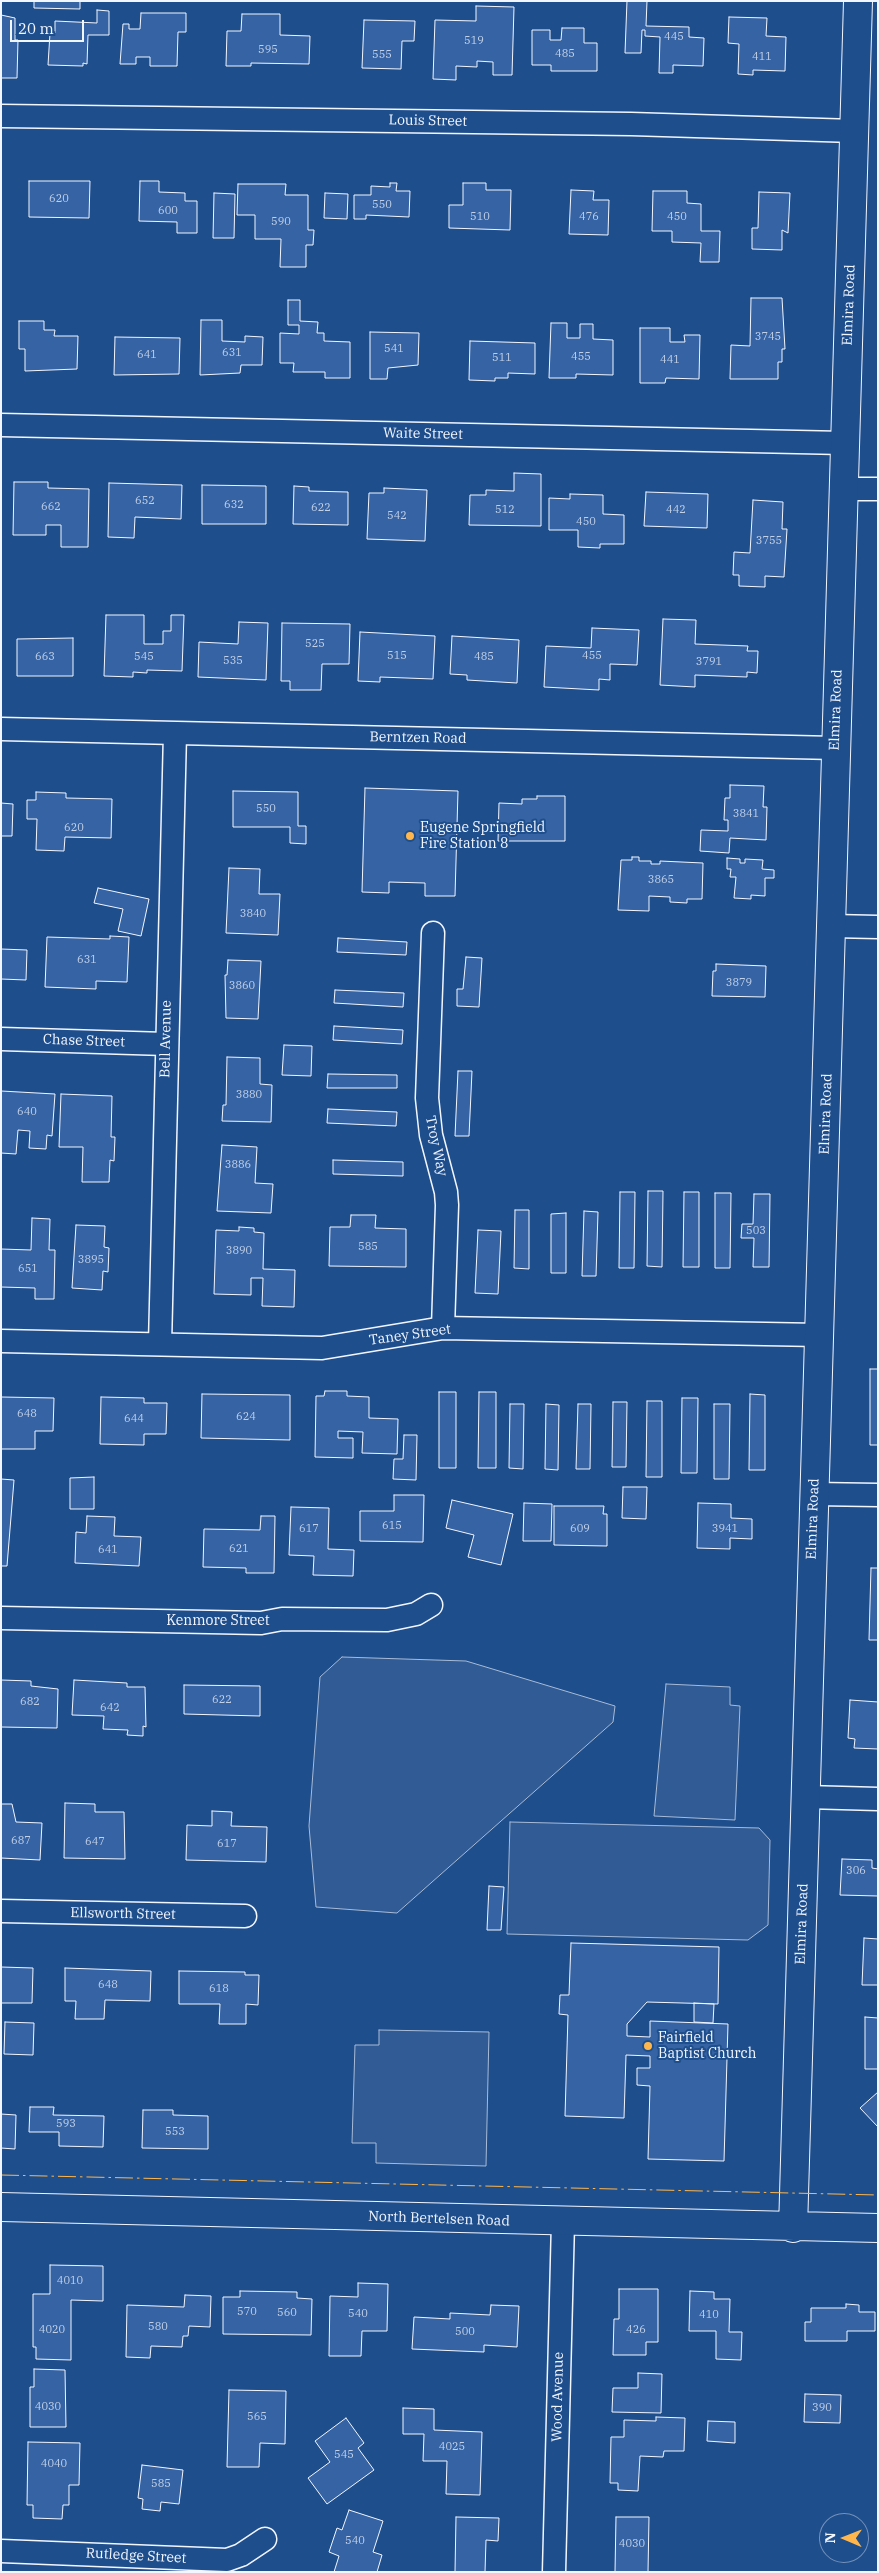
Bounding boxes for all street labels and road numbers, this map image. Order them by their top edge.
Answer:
street label: Louis Street [389,112,467,130]
street label: Elmira Road [839,264,859,346]
street label: Waite Street [383,425,463,443]
street label: Elmira Road [826,669,846,751]
street label: Berntzen Road [369,729,467,747]
street label: Bell Avenue [157,1000,175,1078]
street label: Chase Street [43,1031,125,1051]
street label: Elmira Road [816,1073,836,1155]
street label: Troy Way [421,1114,451,1178]
street label: Taney Street [368,1321,452,1349]
street label: Elmira Road [803,1478,823,1560]
street label: Kenmore Street [166,1613,270,1629]
street label: Elmira Road [792,1883,812,1965]
street label: Ellsworth Street [70,1905,176,1923]
street label: North Bertelsen Road [368,2208,510,2230]
street label: Wood Avenue [549,2352,567,2442]
street label: Rutledge Street [85,2545,187,2567]

